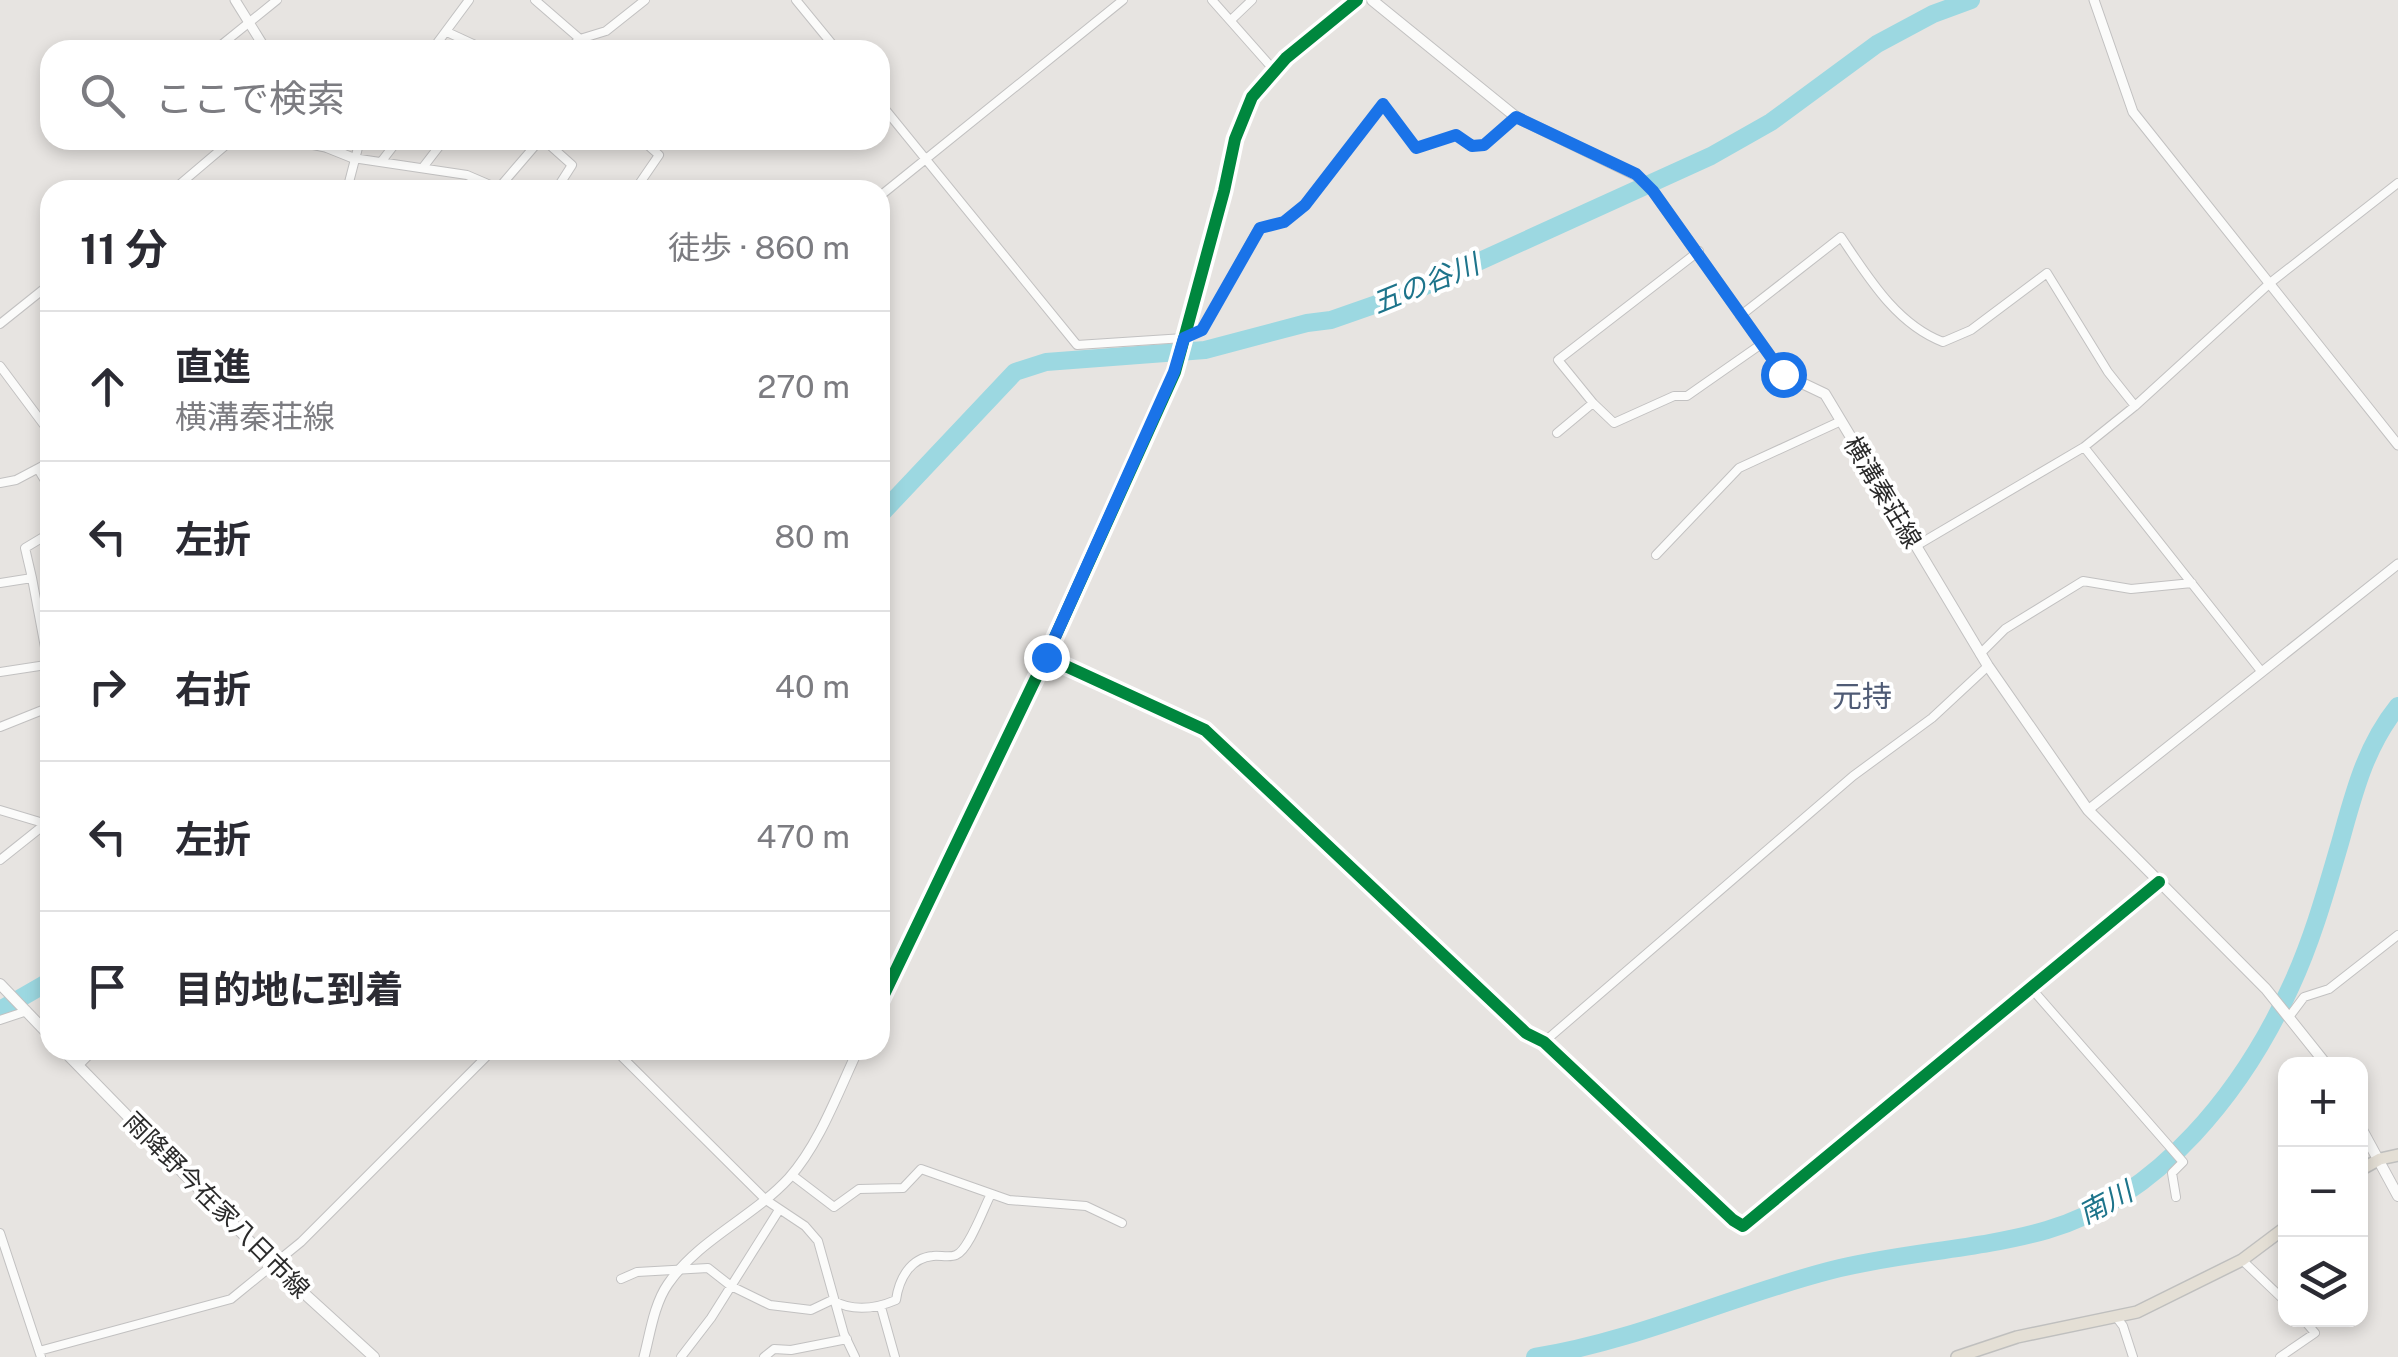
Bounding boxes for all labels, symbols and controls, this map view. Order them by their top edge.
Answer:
search box [40,40,890,150]
icon: search [75,68,130,123]
text: ここで検索 [155,76,345,121]
text: 11 分 [80,224,167,273]
text: 徒歩 · 860 m [668,229,850,266]
water label: 五の谷川 [1367,246,1486,319]
text: 直進 [175,344,251,389]
route start [1761,352,1807,398]
icon: ahead [80,359,135,414]
text: 270 m [757,368,850,405]
text: 横溝秦荘線 [175,398,335,435]
street label: 横溝秦荘線 [1838,431,1928,553]
icon: left [80,509,135,564]
text: 左折 [175,517,251,562]
text: 80 m [774,518,850,555]
route end [1024,635,1070,681]
icon: right [80,659,135,714]
text: 右折 [175,667,251,712]
text: 40 m [775,668,850,705]
district label: 元持 [1832,678,1892,714]
icon: left [80,809,135,864]
text: 左折 [175,817,251,862]
text: 470 m [756,818,850,855]
icon: arrive [80,959,135,1014]
text: 目的地に到着 [175,967,403,1012]
map controls [2278,1057,2368,1327]
button: + [2278,1057,2368,1147]
street label: 雨降野今在家八日市線 [118,1106,316,1304]
button: − [2278,1147,2368,1237]
water label: 南川 [2073,1173,2140,1230]
button: layers [2278,1237,2368,1327]

